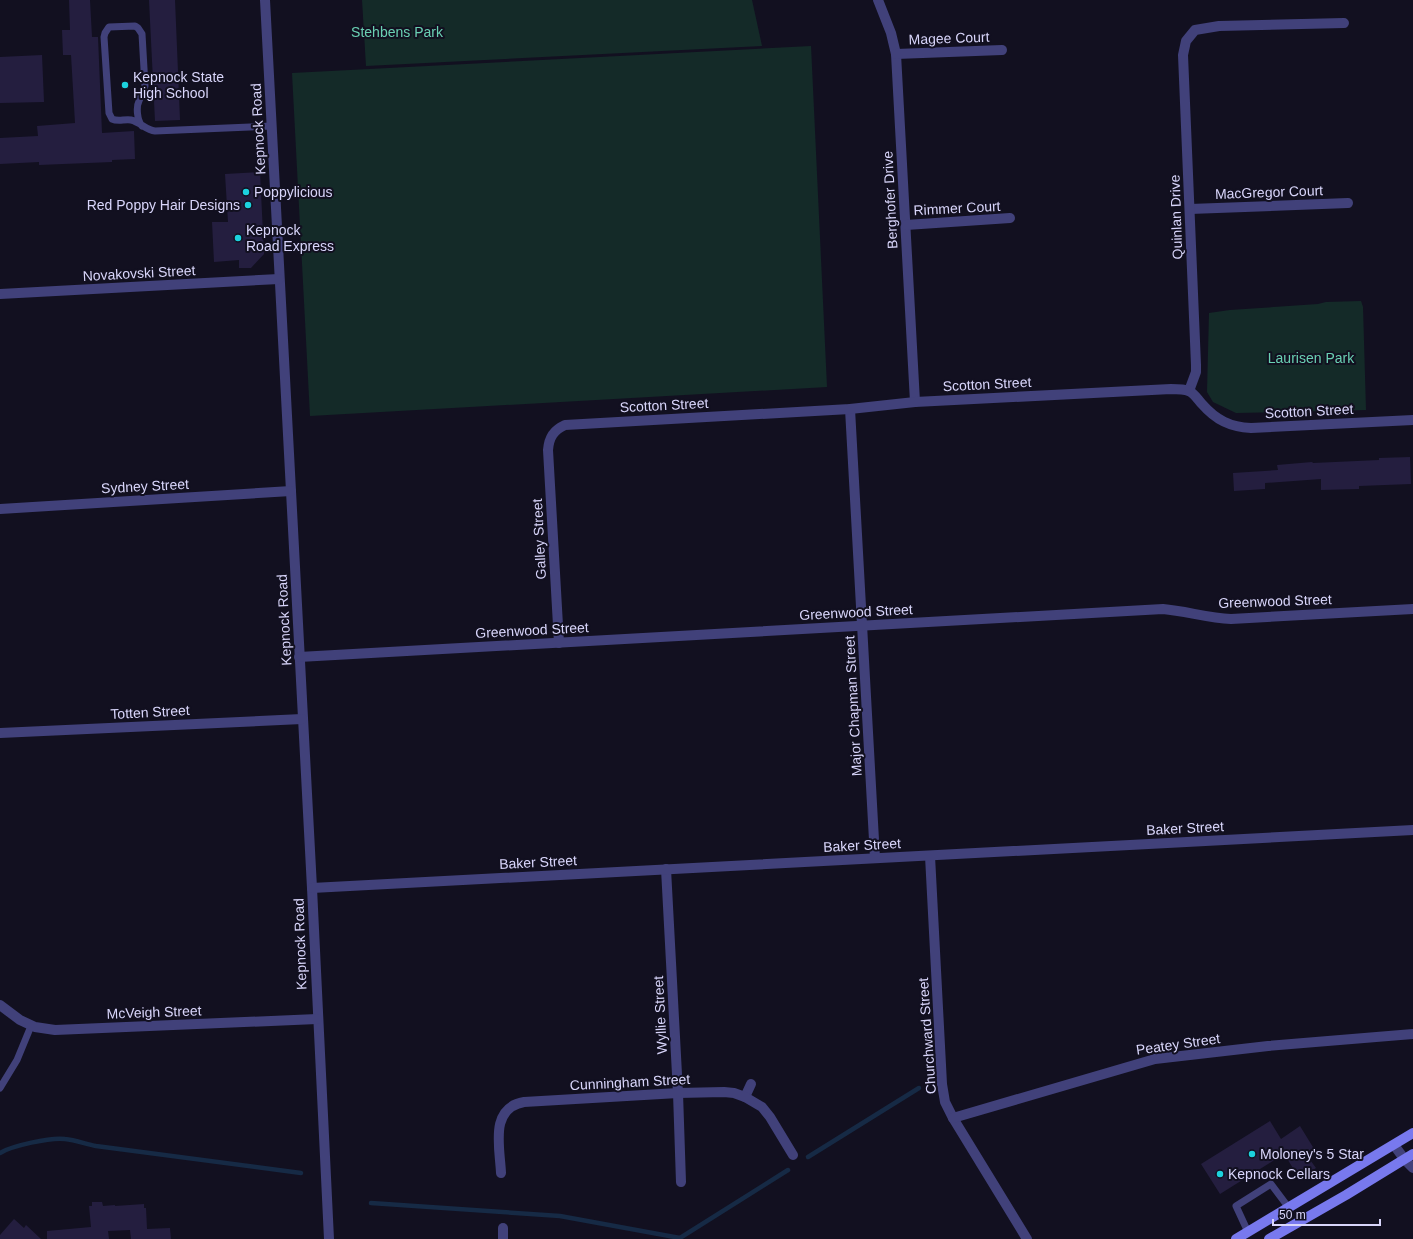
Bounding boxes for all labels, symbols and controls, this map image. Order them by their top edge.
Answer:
park label: Stehbens Park [351,24,444,40]
street label: Magee Court [908,29,990,47]
place label: Kepnock State High School [133,69,224,101]
marker: Kepnock State High School [120,80,130,90]
street label: Kepnock Road [248,83,268,175]
street label: Berghofer Drive [879,150,901,249]
street label: Quinlan Drive [1167,174,1185,260]
street label: MacGregor Court [1215,182,1323,202]
place label: Poppylicious [254,184,333,200]
marker: Poppylicious [241,187,251,197]
place label: Red Poppy Hair Designs [87,197,240,213]
street label: Rimmer Court [913,198,1001,218]
marker: Red Poppy Hair Designs [243,200,253,210]
place label: Kepnock Road Express [246,222,334,254]
marker: Kepnock Road Express [233,233,243,243]
street label: Novakovski Street [82,262,196,284]
park label: Laurisen Park [1268,350,1355,366]
street label: Scotton Street [942,374,1032,394]
street label: Scotton Street [619,395,709,415]
street label: Scotton Street [1264,401,1354,421]
street label: Sydney Street [101,476,189,496]
street label: Galley Street [529,498,549,580]
street label: Kepnock Road [274,574,294,666]
street label: Greenwood Street [1218,591,1332,611]
street label: Greenwood Street [799,601,913,623]
street label: Greenwood Street [475,619,589,641]
street label: Major Chapman Street [841,635,865,777]
street label: Totten Street [110,702,190,722]
street label: Baker Street [1146,818,1224,838]
street label: Baker Street [823,835,901,855]
street label: Baker Street [499,852,577,872]
street label: Kepnock Road [290,898,310,990]
street label: Wyllie Street [650,975,670,1055]
street label: Churchward Street [915,977,939,1095]
street label: McVeigh Street [106,1002,202,1022]
street label: Peatey Street [1135,1030,1221,1058]
street label: Cunningham Street [569,1071,691,1093]
place label: Moloney's 5 Star [1260,1146,1364,1162]
marker: Moloney's 5 Star [1247,1149,1257,1159]
place label: Kepnock Cellars [1228,1166,1330,1182]
marker: Kepnock Cellars [1215,1169,1225,1179]
scale bar [1273,1201,1380,1227]
text: 50 m [1279,1208,1306,1222]

